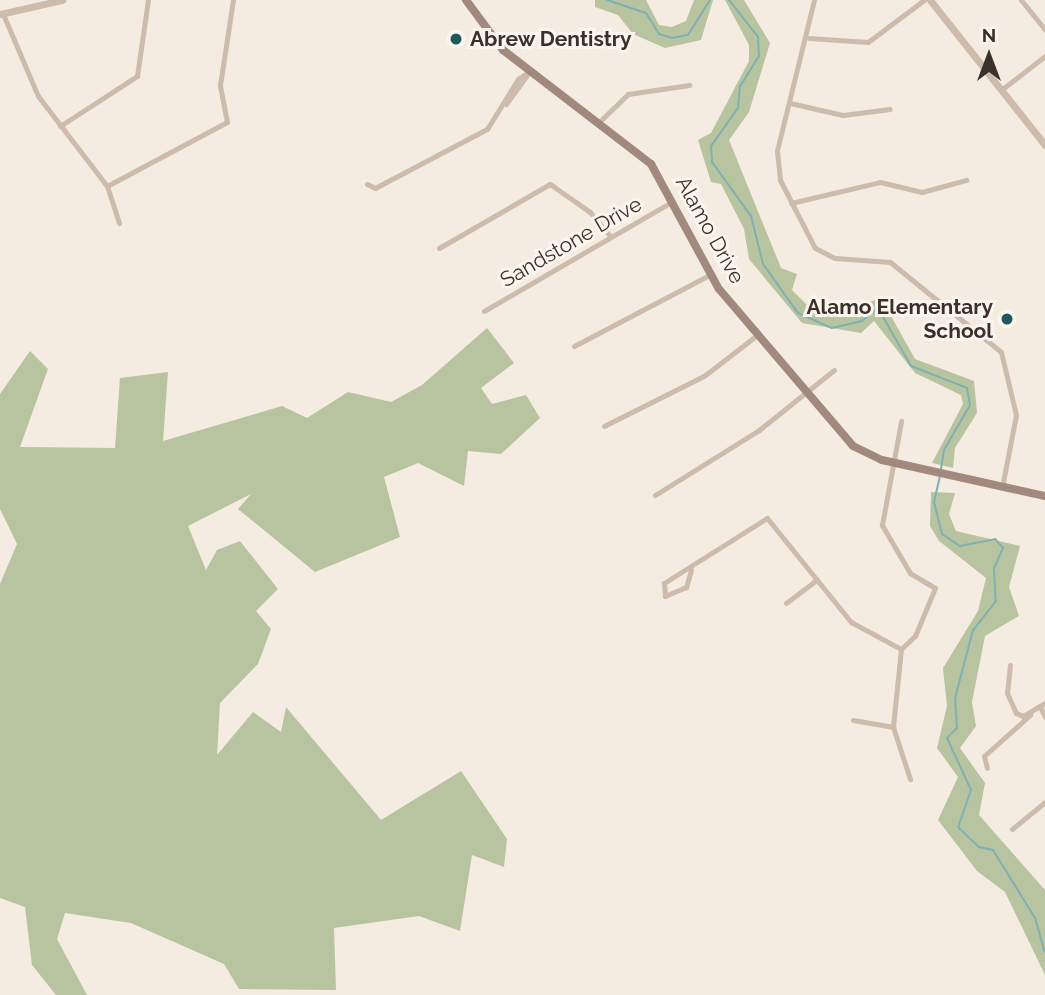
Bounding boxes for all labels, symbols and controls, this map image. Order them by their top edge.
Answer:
north arrow [954,21,1024,91]
text: N [982,24,996,46]
place label: Abrew Dentistry [470,26,632,52]
marker: Abrew Dentistry [448,31,464,47]
street label: Alamo Drive [670,172,750,288]
street label: Sandstone Drive [496,191,646,293]
place label: Alamo Elementary School [807,294,993,344]
marker: Alamo Elementary School [999,311,1015,327]

